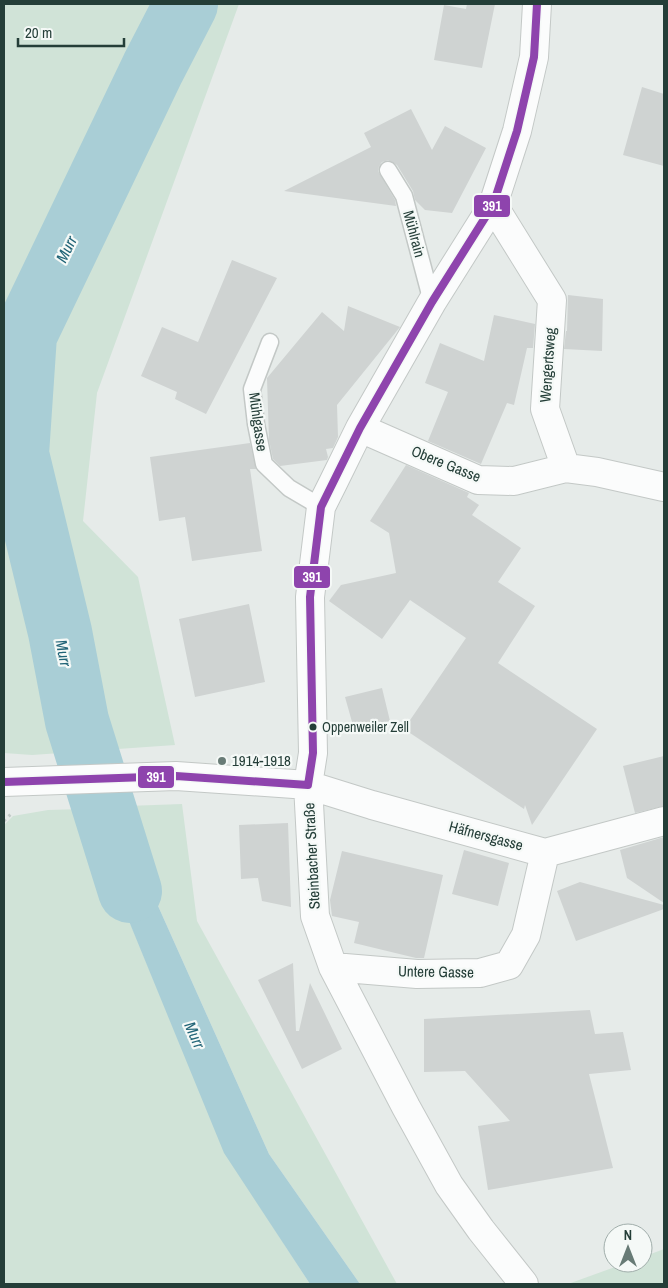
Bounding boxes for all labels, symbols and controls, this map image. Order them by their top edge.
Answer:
scale bar [18,15,124,47]
text: 20 m [25,22,52,43]
line badge: 391 [473,194,511,218]
text: 391 [482,197,502,215]
street label: Mühlrain [398,208,431,260]
water label: Murr [50,231,82,266]
street label: Wengertsweg [534,327,561,403]
street label: Mühlgasse [244,391,273,453]
street label: Obere Gasse [408,440,484,487]
line badge: 391 [293,565,331,589]
text: 391 [302,568,322,586]
water label: Murr [51,638,77,669]
place label: Oppenweiler Zell [322,718,409,736]
marker: Oppenweiler Zell [308,722,318,732]
place label: 1914-1918 [232,750,291,771]
marker: 1914-1918 [216,755,228,767]
line badge: 391 [137,765,175,789]
text: 391 [146,768,166,786]
street label: Steinbacher Straße [298,802,325,910]
street label: Häfnersgasse [447,816,526,856]
street label: Untere Gasse [398,960,474,983]
water label: Murr [179,1018,211,1052]
north arrow [603,1223,653,1273]
text: N [624,1226,632,1244]

